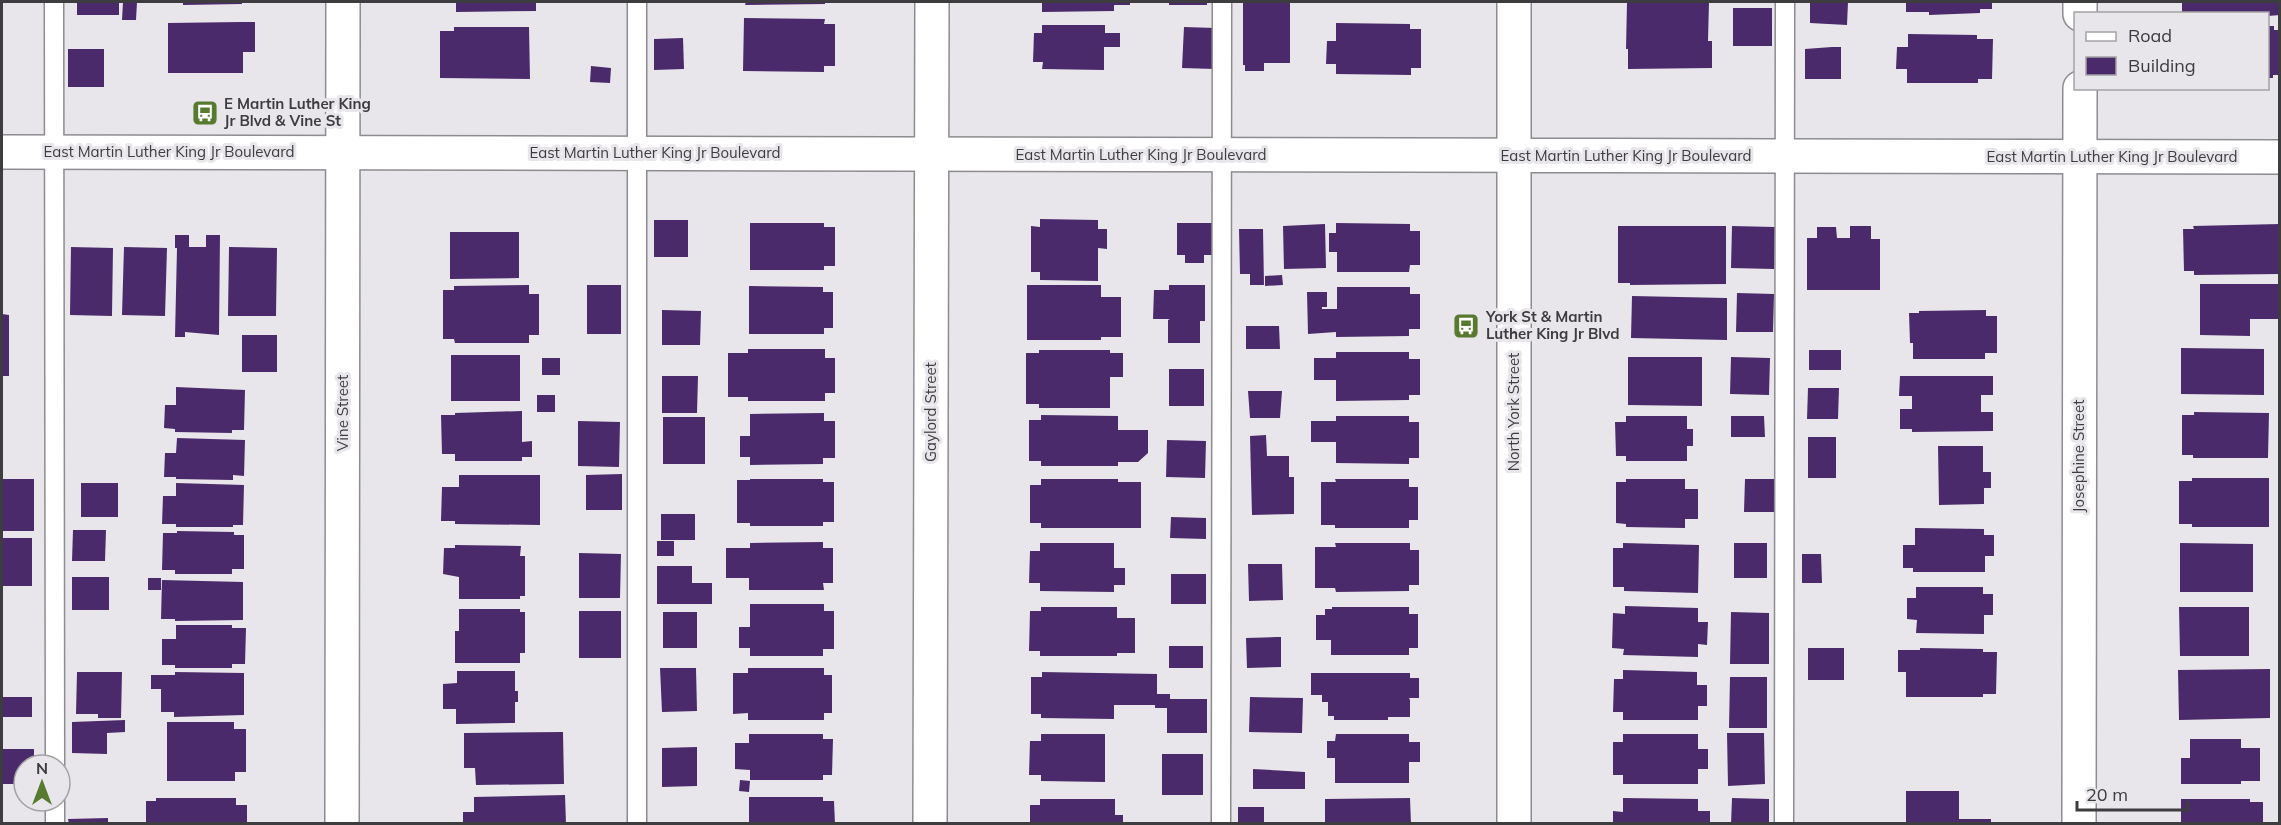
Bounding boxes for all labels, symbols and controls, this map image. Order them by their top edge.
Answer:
legend [2074,12,2269,90]
text: Road [2128,24,2172,47]
text: Building [2128,54,2196,77]
place label: E Martin Luther King Jr Blvd & Vine St [224,94,371,130]
bus stop icon: E Martin Luther King Jr Blvd & Vine St [190,98,220,128]
street label: East Martin Luther King Jr Boulevard [43,142,295,161]
street label: East Martin Luther King Jr Boulevard [529,143,781,162]
street label: East Martin Luther King Jr Boulevard [1015,145,1267,164]
street label: East Martin Luther King Jr Boulevard [1500,146,1752,165]
street label: East Martin Luther King Jr Boulevard [1986,147,2238,166]
place label: York St & Martin Luther King Jr Blvd [1485,307,1620,343]
bus stop icon: York St & Martin Luther King Jr Blvd [1451,311,1481,341]
street label: North York Street [1504,353,1523,471]
street label: Gaylord Street [921,362,940,462]
street label: Vine Street [333,375,352,451]
street label: Josephine Street [2069,400,2088,512]
north arrow [12,753,72,813]
text: N [36,758,48,778]
scale bar [2077,774,2188,812]
text: 20 m [2086,783,2128,806]

